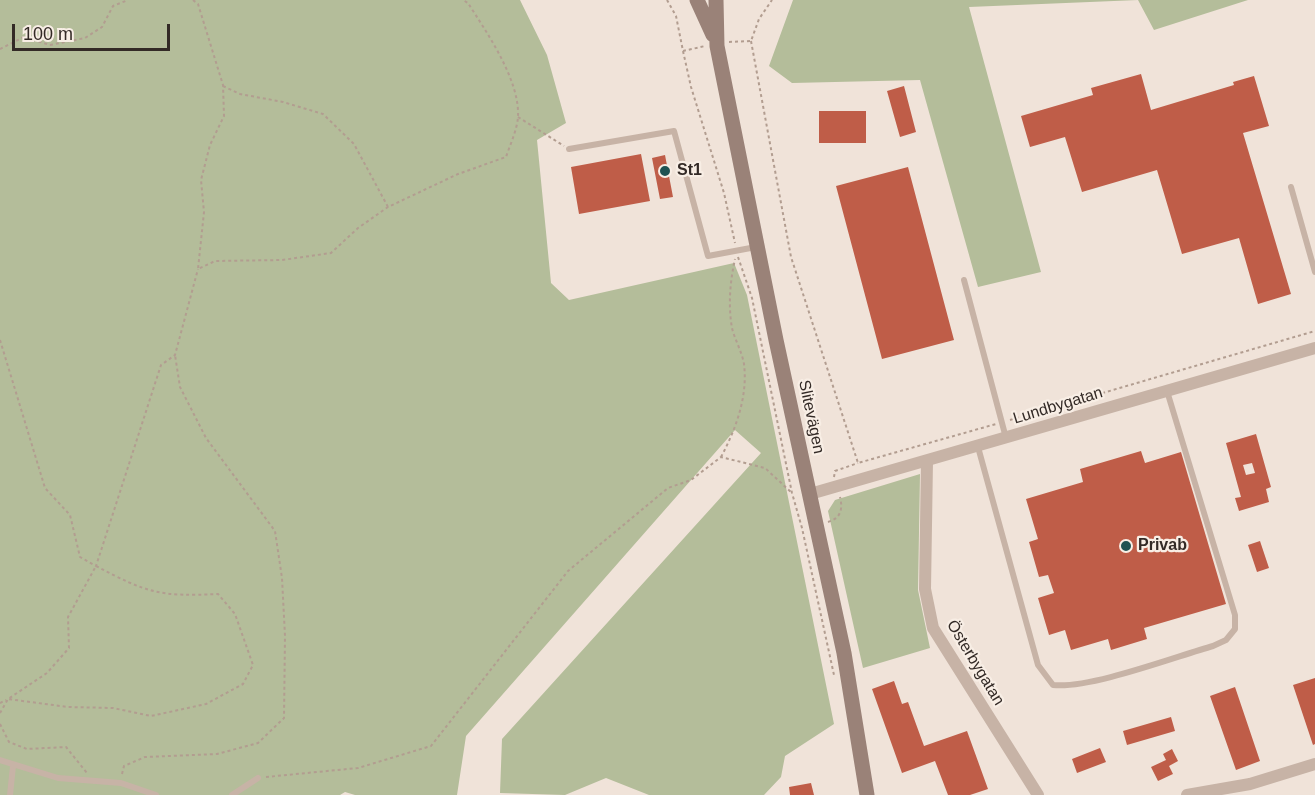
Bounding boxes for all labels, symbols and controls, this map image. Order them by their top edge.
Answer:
scale bar [15,12,172,50]
text: 100 m [23,24,73,44]
place label: St1 [677,161,702,181]
marker: St1 [658,164,672,178]
street label: Slitevägen [794,378,828,456]
street label: Lundbygatan [1011,383,1105,429]
place label: Privab [1138,536,1187,556]
marker: Privab [1119,539,1133,553]
street label: Österbygatan [942,617,1008,709]

